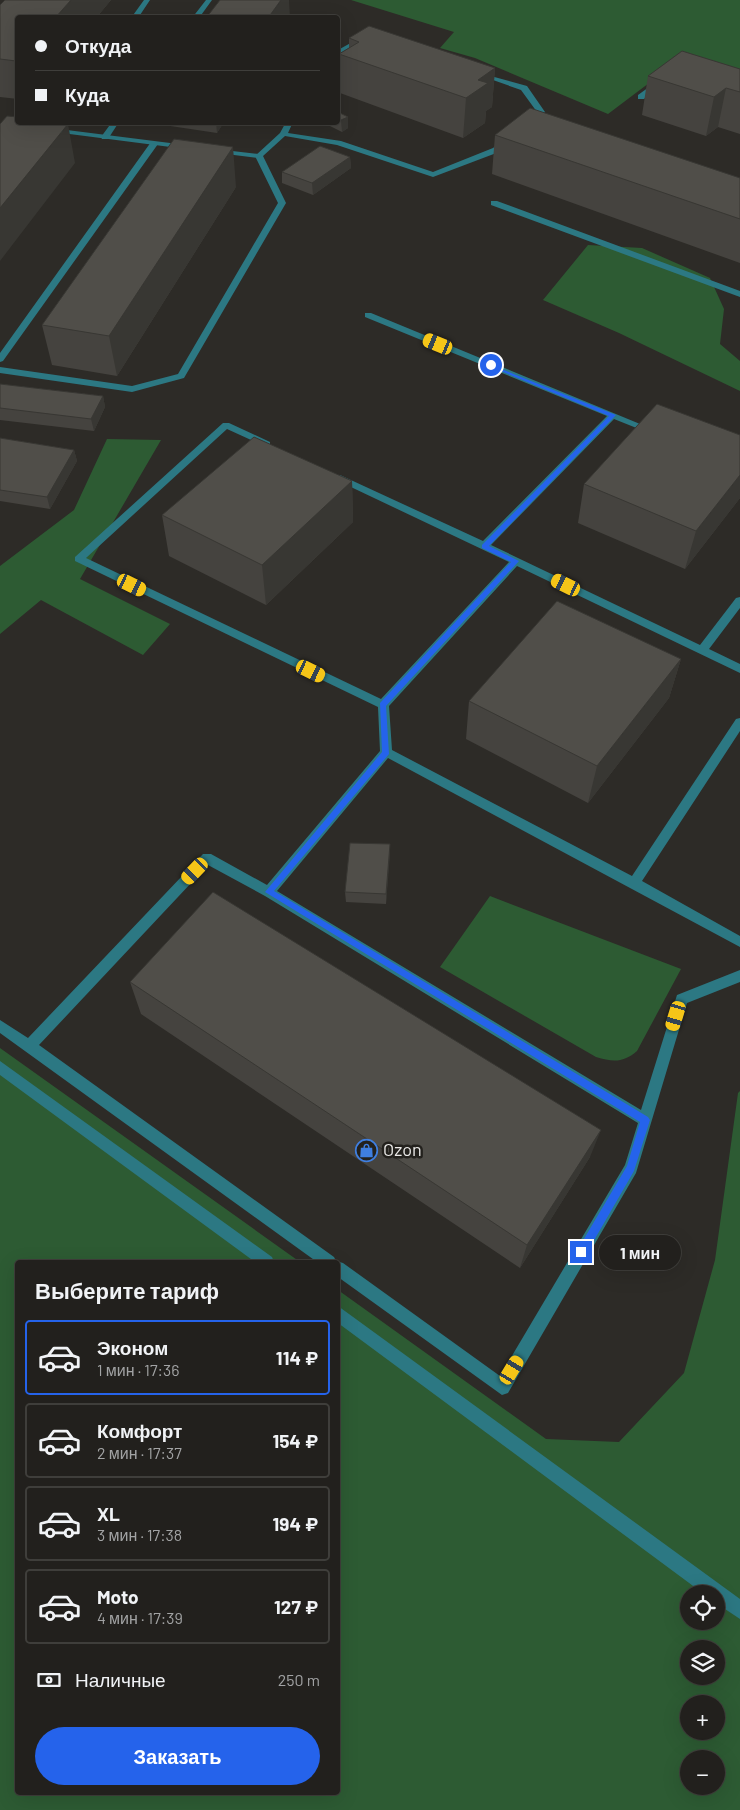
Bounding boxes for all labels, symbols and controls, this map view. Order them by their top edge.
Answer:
text: Откуда [65,34,131,57]
text: Куда [65,83,109,106]
car [421,331,454,357]
route start [480,354,502,376]
car [115,572,148,598]
car [549,572,582,598]
car [294,658,327,684]
car [179,855,210,887]
car [664,999,687,1033]
shop icon: Ozon [355,1138,379,1162]
place label: Ozon [383,1138,422,1160]
callout: 1 мин [598,1234,681,1270]
route end [570,1241,592,1263]
text: 1 мин [620,1243,660,1262]
text: Выберите тариф [35,1277,219,1303]
icon: car [37,1335,82,1380]
text: Эконом [97,1336,168,1359]
text: 114 ₽ [276,1346,318,1369]
car [497,1353,526,1387]
text: 1 мин · 17:36 [97,1360,179,1379]
icon: car [37,1418,82,1463]
text: Комфорт [97,1419,182,1442]
text: 154 ₽ [272,1429,318,1452]
text: 2 мин · 17:37 [97,1443,182,1462]
icon: car [37,1501,82,1546]
text: XL [97,1502,120,1525]
text: 194 ₽ [273,1512,318,1535]
text: 3 мин · 17:38 [97,1525,182,1544]
icon: car [37,1584,82,1629]
text: Moto [97,1585,139,1608]
map controls [680,1585,725,1795]
button: locate [680,1585,725,1630]
text: 127 ₽ [274,1595,318,1618]
text: 4 мин · 17:39 [97,1608,183,1627]
button: layers [680,1640,725,1685]
icon: cash [35,1666,63,1694]
text: Наличные [75,1668,166,1691]
text: 250 m [278,1670,320,1689]
button: + [680,1695,725,1740]
button: Заказать [35,1727,320,1785]
button: − [680,1750,725,1795]

